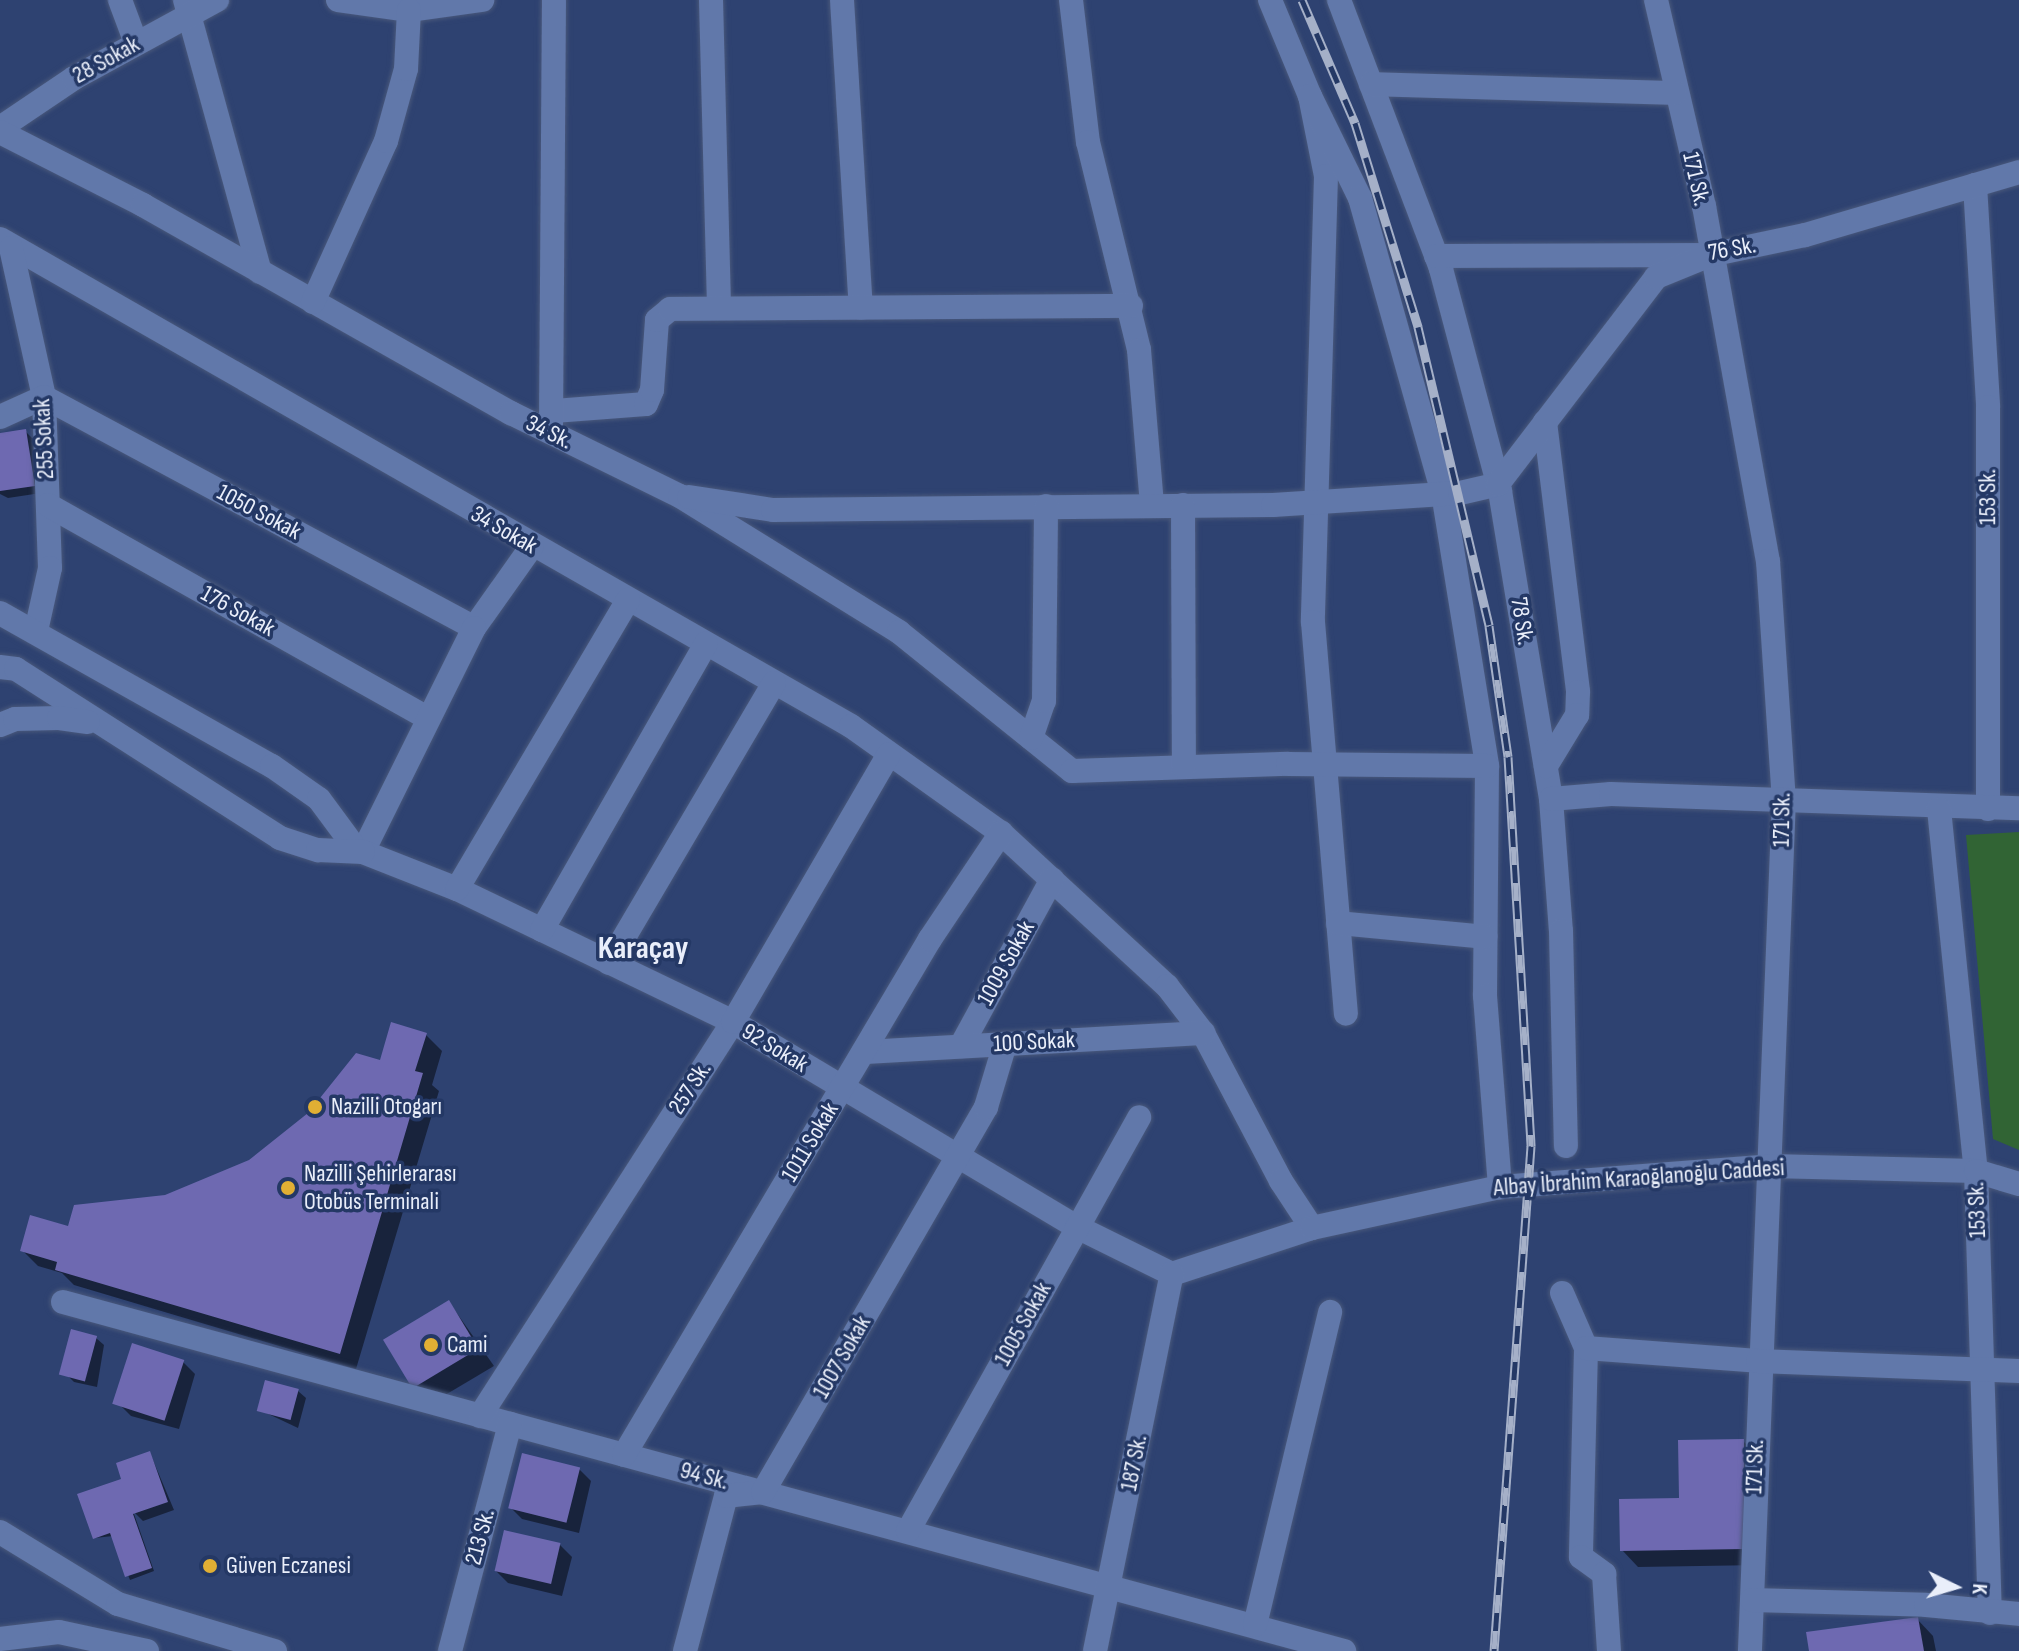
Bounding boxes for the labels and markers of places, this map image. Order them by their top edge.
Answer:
place label: Nazilli Otogarı [331,1093,442,1121]
marker: Nazilli Otogarı [306,1098,324,1116]
place label: Nazilli Şehirlerarası Otobüs Terminali [304,1160,456,1216]
marker: Nazilli Şehirlerarası Otobüs Terminali [279,1179,297,1197]
place label: Cami [447,1331,487,1359]
marker: Cami [422,1336,440,1354]
place label: Güven Eczanesi [226,1552,351,1580]
marker: Güven Eczanesi [201,1557,219,1575]

